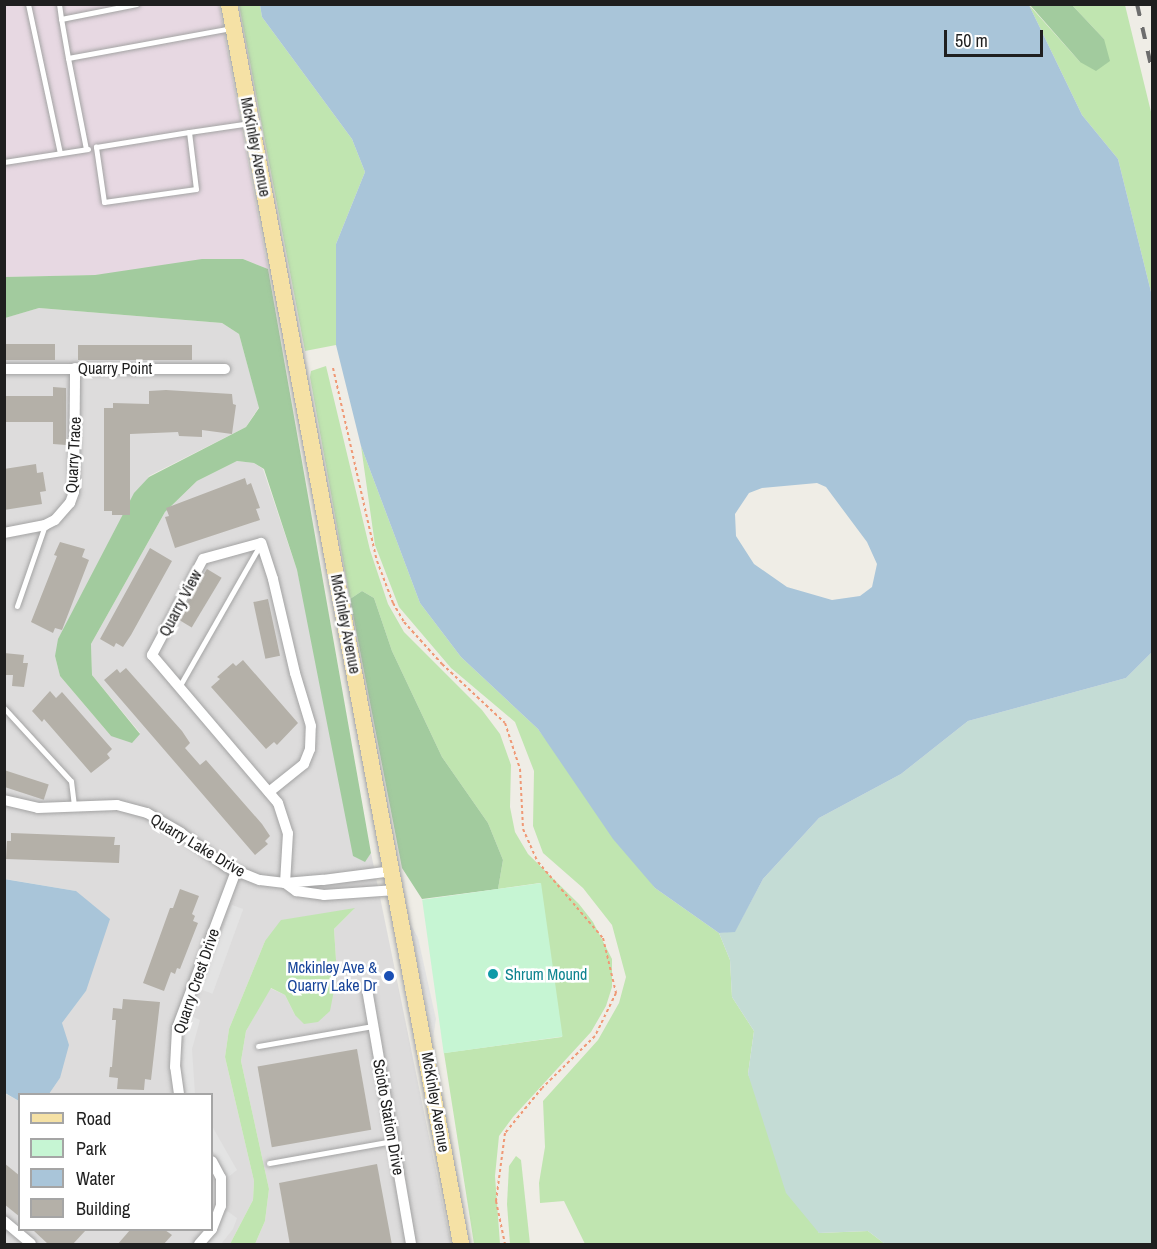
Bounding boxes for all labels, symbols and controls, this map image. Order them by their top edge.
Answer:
scale bar [947,18,1046,56]
text: 50 m [955,28,988,53]
street label: McKinley Avenue [237,95,275,199]
street label: Quarry Point [78,358,152,378]
street label: Quarry Trace [61,416,85,494]
street label: Quarry View [154,566,206,640]
street label: McKinley Avenue [327,572,365,676]
street label: Quarry Lake Drive [147,809,249,881]
street label: Quarry Crest Drive [169,926,223,1036]
place label: Mckinley Ave & Quarry Lake Dr [287,957,377,995]
place label: Shrum Mound [505,964,587,984]
marker: Shrum Mound [486,967,500,981]
marker: Mckinley Ave & Quarry Lake Dr [382,969,396,983]
street label: McKinley Avenue [418,1050,454,1154]
street label: Scioto Station Drive [369,1058,409,1176]
legend [18,1093,213,1231]
text: Road [76,1106,111,1131]
text: Park [76,1136,106,1161]
text: Water [76,1166,115,1191]
text: Building [76,1196,130,1221]

